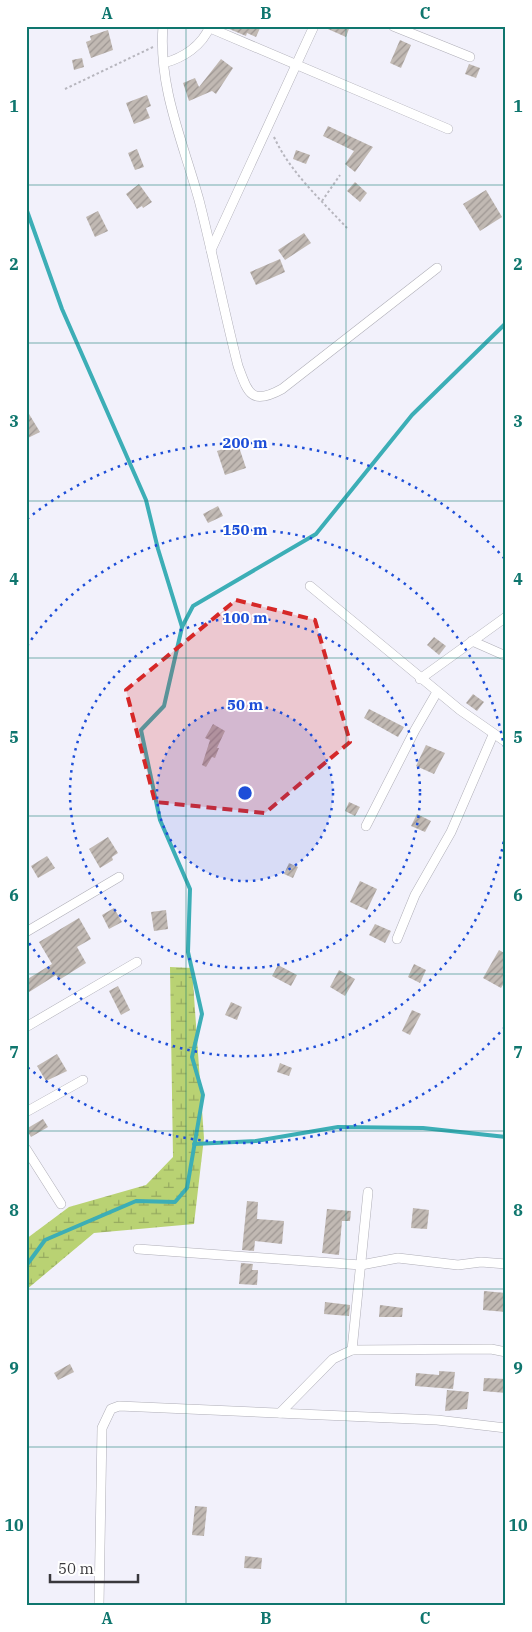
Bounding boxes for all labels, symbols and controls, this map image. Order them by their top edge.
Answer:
text: A [101,3,113,23]
text: B [260,3,272,23]
text: C [420,3,430,23]
text: 1 [9,96,19,116]
text: 1 [513,96,523,116]
text: 2 [9,254,19,274]
text: 2 [513,254,523,274]
text: 3 [9,411,19,431]
text: 3 [513,411,523,431]
text: 200 m [222,433,268,452]
text: 150 m [222,520,268,539]
text: 4 [9,569,19,589]
text: 4 [513,569,523,589]
text: 100 m [222,608,268,627]
text: 50 m [227,695,263,714]
text: 5 [9,727,19,747]
text: 5 [513,727,523,747]
centre of rings [236,784,254,802]
text: 6 [9,885,19,905]
text: 6 [513,885,523,905]
text: 7 [9,1042,19,1062]
text: 7 [513,1042,523,1062]
text: 8 [9,1200,19,1220]
text: 8 [513,1200,523,1220]
text: 9 [9,1358,19,1378]
text: 9 [513,1358,523,1378]
text: 10 [4,1515,24,1535]
text: 10 [508,1515,528,1535]
scale bar [50,1552,138,1584]
text: 50 m [58,1559,94,1578]
text: A [101,1608,113,1628]
text: B [260,1608,272,1628]
text: C [420,1608,430,1628]

